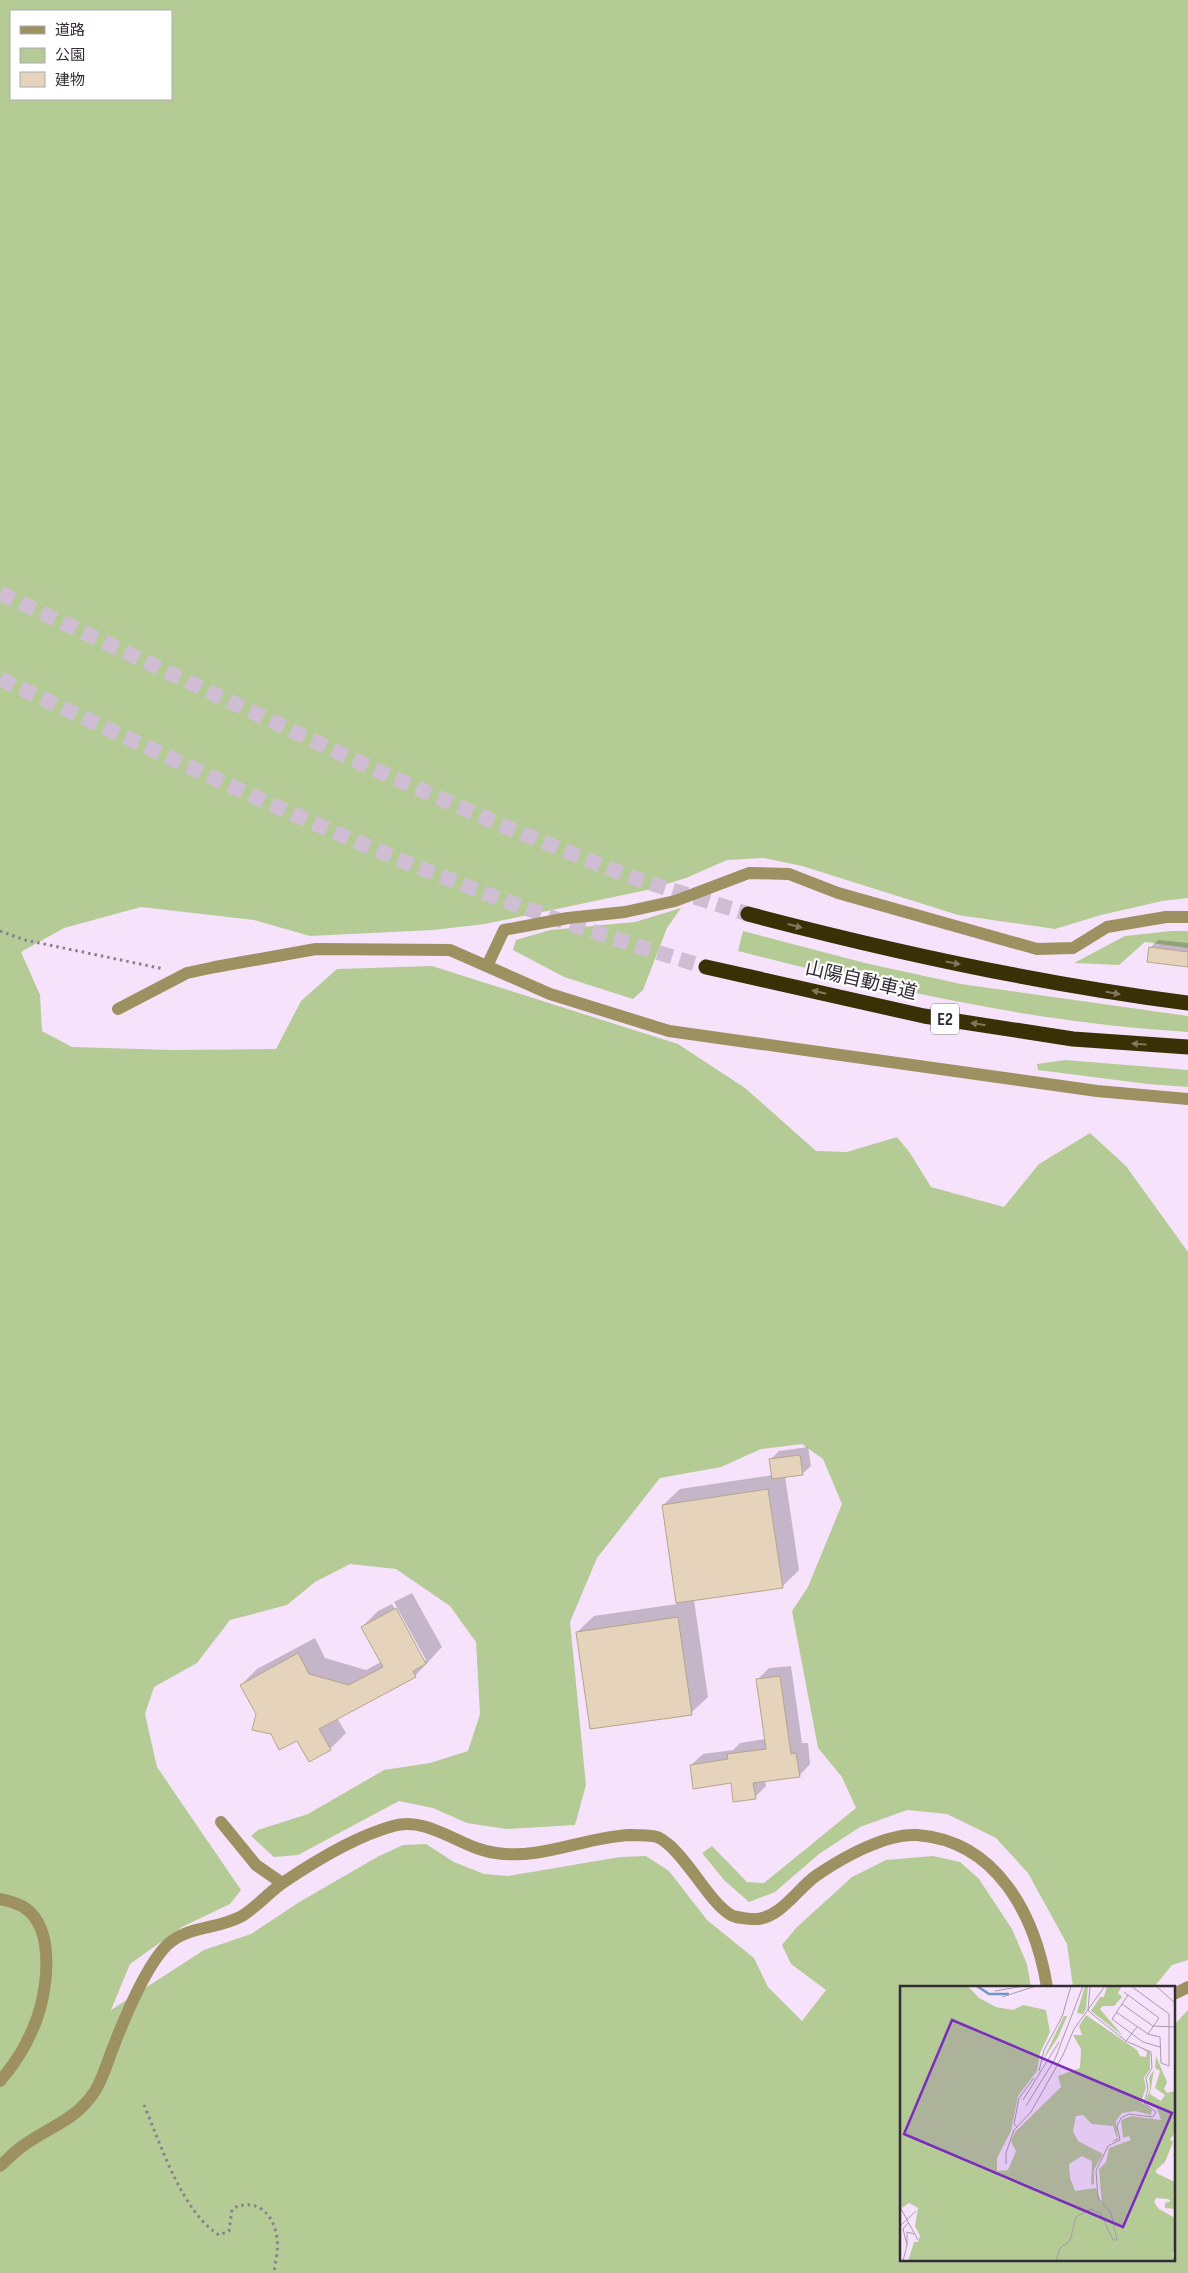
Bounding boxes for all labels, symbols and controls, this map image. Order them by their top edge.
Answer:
legend [10,10,172,100]
text: 道路 [55,21,85,40]
text: 公園 [55,46,85,65]
text: 建物 [55,71,85,90]
one-way arrow [788,922,803,930]
street label: 山陽自動車道 [803,957,919,1005]
one-way arrow [946,959,961,967]
one-way arrow [811,988,827,996]
one-way arrow [1106,989,1122,997]
road number: E2 [931,1004,959,1034]
one-way arrow [970,1020,986,1028]
one-way arrow [1131,1039,1147,1047]
inset map [900,1986,1176,2260]

